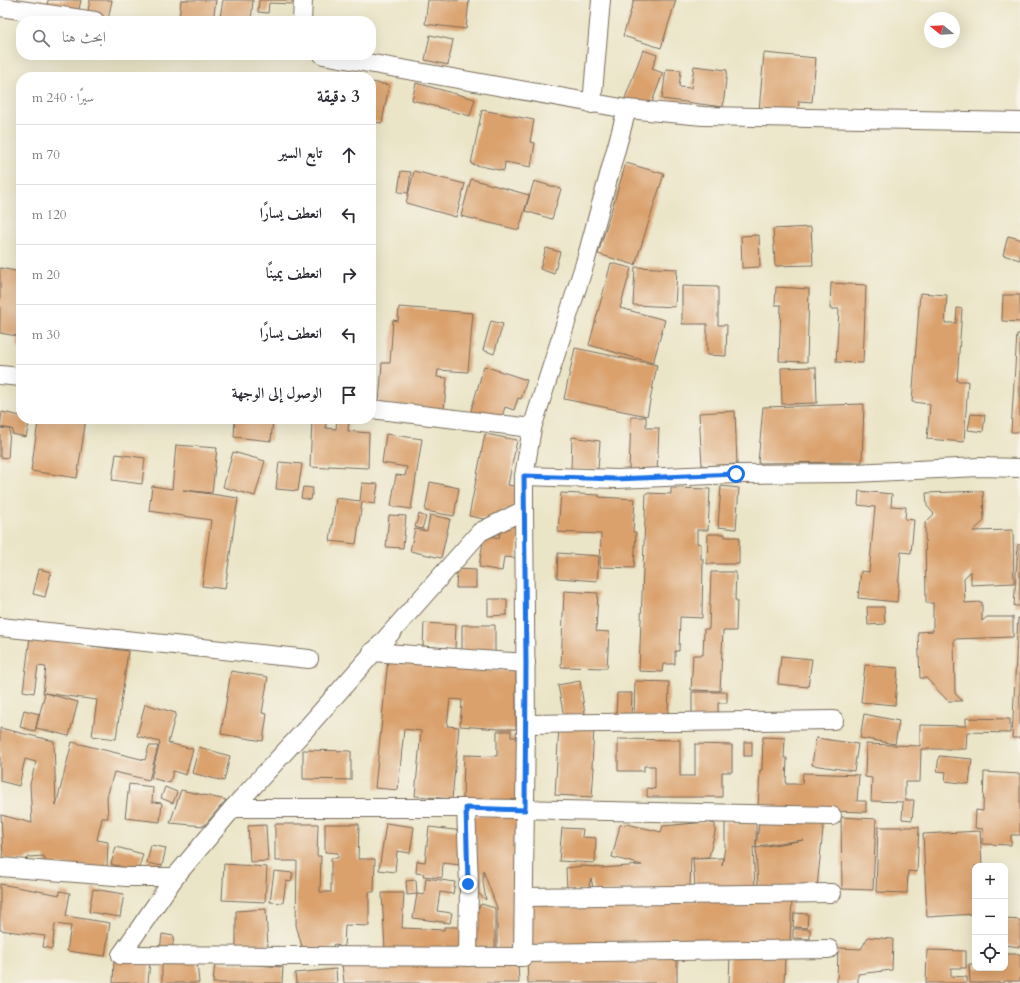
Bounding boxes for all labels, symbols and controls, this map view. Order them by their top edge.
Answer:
north arrow [924,12,960,48]
search box [16,16,376,60]
icon: search [30,27,52,49]
text: ابحث هنا [62,27,106,47]
text: 3 دقيقة [317,85,360,108]
text: سيرًا · 240 m [32,89,94,107]
text: تابع السير [279,143,322,163]
icon: ahead [338,144,360,166]
text: 70 m [32,146,60,164]
text: انعطف يسارًا [260,203,322,223]
icon: left [338,204,360,226]
text: 120 m [32,206,66,224]
text: انعطف يمينًا [266,263,322,283]
icon: right [338,264,360,286]
text: 20 m [32,266,60,284]
text: انعطف يسارًا [260,323,322,343]
icon: left [338,324,360,346]
text: 30 m [32,326,60,344]
text: الوصول إلى الوجهة [232,383,322,403]
icon: arrive [338,384,360,406]
route start [727,465,745,483]
map controls [972,863,1008,971]
button: + [972,863,1008,899]
route end [459,875,477,893]
button: − [972,899,1008,935]
button: locate [972,935,1008,971]

